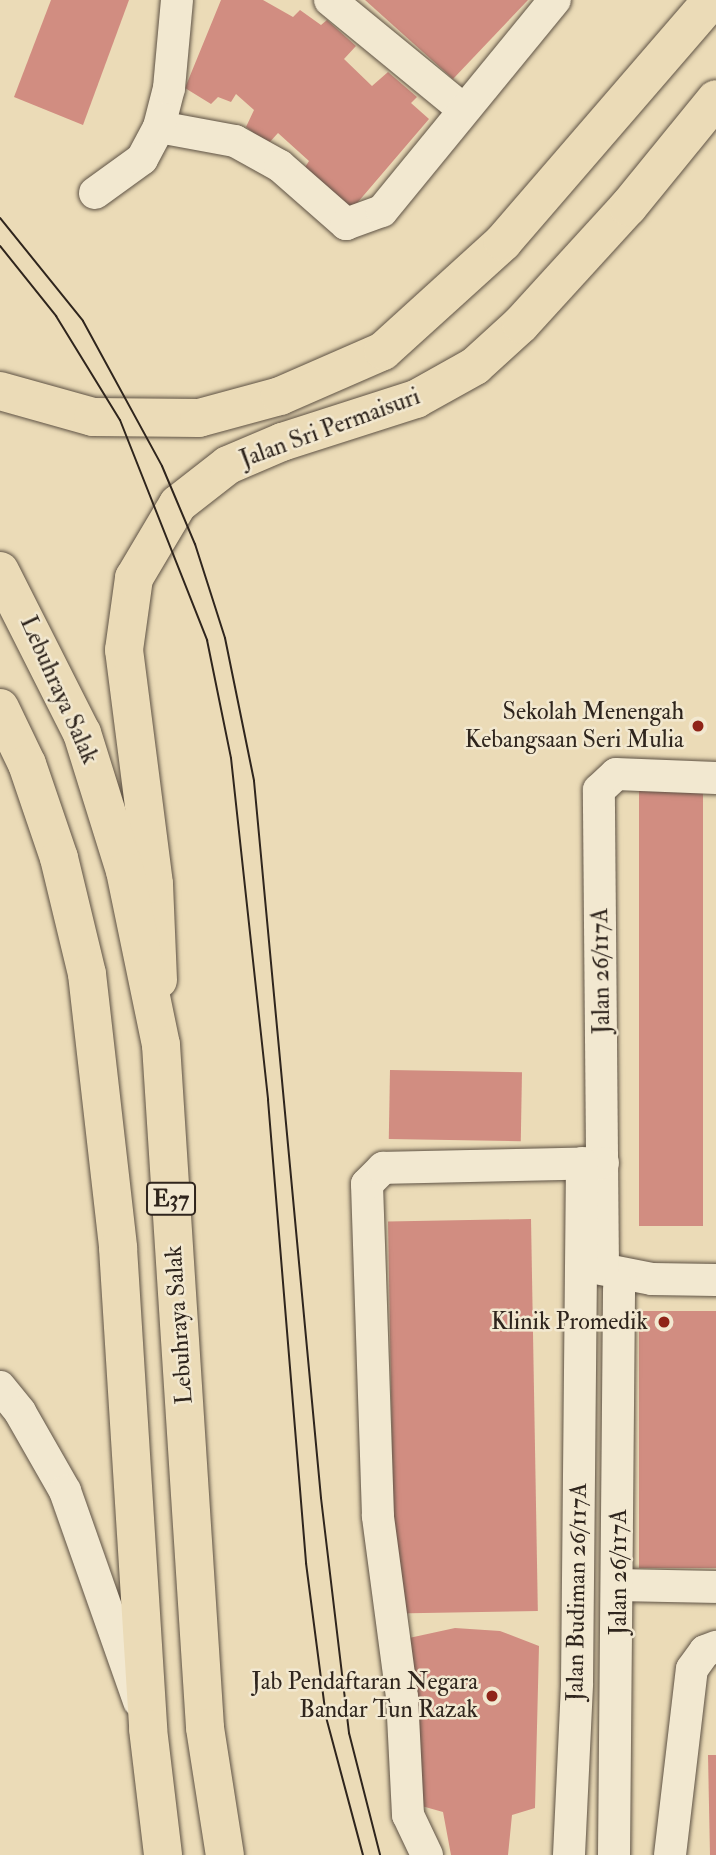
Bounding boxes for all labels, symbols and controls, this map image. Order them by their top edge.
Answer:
street label: Jalan Sri Permaisuri [236,382,424,474]
street label: Lebuhraya Salak [14,612,104,768]
place label: Sekolah Menengah Kebangsaan Seri Mulia [465,698,684,754]
marker: Sekolah Menengah Kebangsaan Seri Mulia [690,718,706,734]
street label: Jalan 26/117A [585,908,617,1034]
road number: E37 [145,1180,197,1218]
street label: Lebuhraya Salak [159,1245,199,1405]
place label: Klinik Promedik [491,1308,648,1336]
marker: Klinik Promedik [654,1312,674,1332]
street label: Jalan Budiman 26/117A [561,1482,593,1702]
street label: Jalan 26/117A [605,1509,633,1635]
place label: Jab Pendaftaran Negara Bandar Tun Razak [252,1668,478,1724]
marker: Jab Pendaftaran Negara Bandar Tun Razak [484,1688,500,1704]

